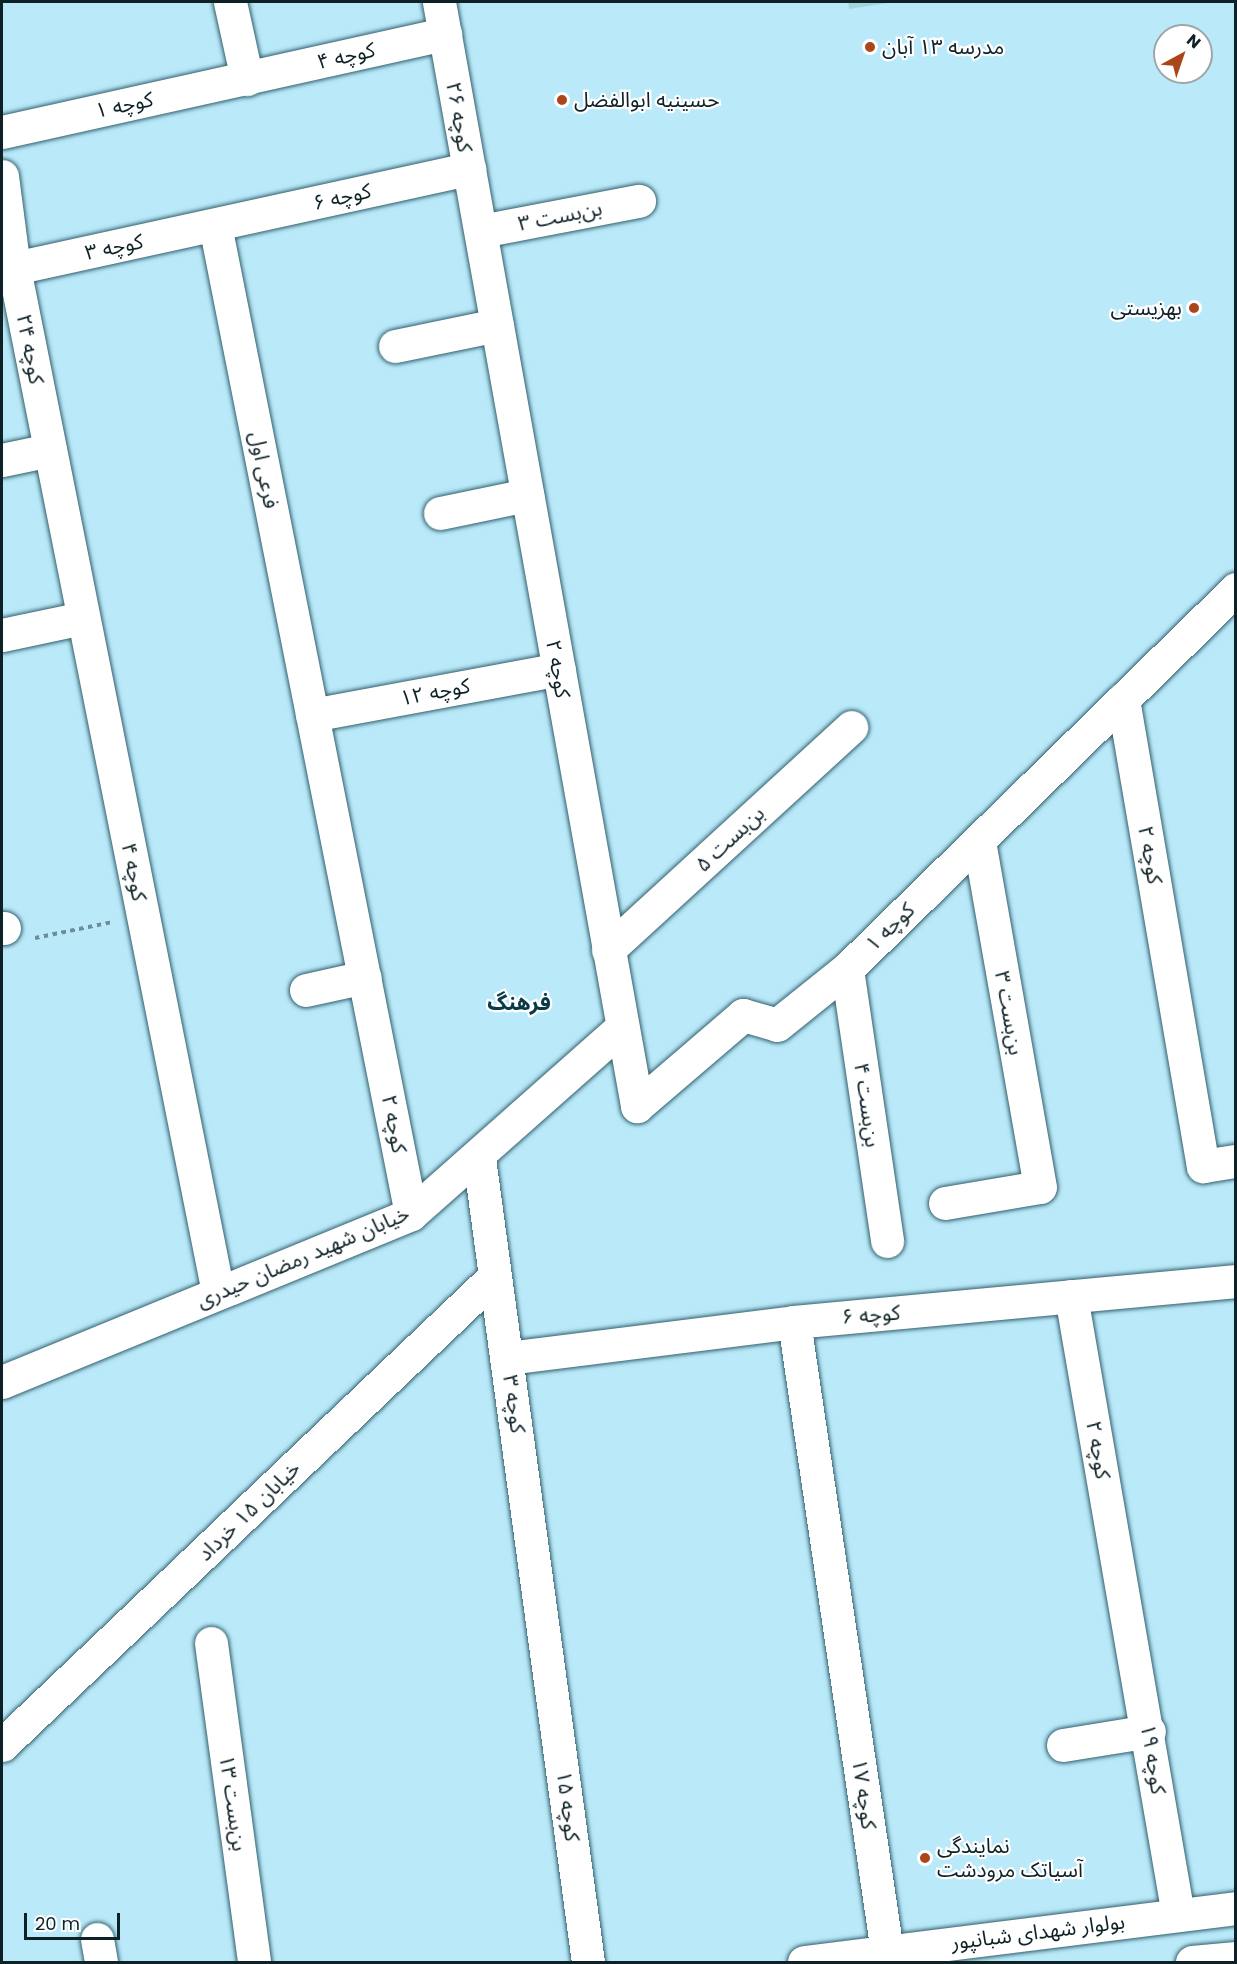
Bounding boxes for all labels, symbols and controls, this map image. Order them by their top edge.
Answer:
north arrow [1153,24,1213,84]
text: N [1182,29,1206,54]
place label: مدرسه ۱۳ آبان [882,34,1004,60]
street label: کوچه ۴ [315,37,377,75]
marker: مدرسه ۱۳ آبان [863,40,877,54]
street label: کوچه ۲۶ [440,80,478,154]
street label: کوچه ۱ [93,87,155,123]
place label: حسینیه ابوالفضل [574,87,720,113]
marker: حسینیه ابوالفضل [555,93,569,107]
street label: کوچه ۶ [311,178,373,216]
street label: بن‌بست ۳ [516,196,604,236]
street label: کوچه ۳ [83,229,145,265]
place label: بهزیستی [1111,295,1182,321]
marker: بهزیستی [1187,301,1201,315]
street label: کوچه ۲۴ [11,312,49,386]
street label: فرعی اول [244,429,284,511]
street label: کوچه ۲ [540,638,576,700]
street label: کوچه ۱۲ [398,673,472,711]
street label: بن‌بست ۵ [690,801,770,877]
street label: کوچه ۲ [1132,824,1168,886]
street label: کوچه ۴ [116,841,152,903]
street label: کوچه ۱ [860,898,920,956]
street label: بن‌بست ۳ [989,969,1029,1057]
district label: فرهنگ [487,990,551,1016]
street label: بن‌بست ۴ [849,1061,885,1149]
street label: کوچه ۲ [376,1093,412,1155]
street label: خیابان شهید رمضان حیدری [193,1201,413,1313]
street label: کوچه ۶ [841,1300,901,1330]
street label: کوچه ۳ [497,1373,531,1435]
street label: کوچه ۲ [1080,1419,1116,1481]
street label: خیابان ۱۵ خرداد [192,1456,306,1566]
street label: کوچه ۱۹ [1135,1722,1171,1796]
street label: بن‌بست ۱۳ [214,1753,252,1853]
street label: کوچه ۱۷ [847,1757,881,1831]
street label: کوچه ۱۵ [551,1769,585,1843]
place label: نمایندگی آسیاتک مرودشت [937,1833,1083,1883]
marker: نمایندگی آسیاتک مرودشت [918,1851,932,1865]
scale bar [27,1901,123,1939]
street label: بولوار شهدای شبانپور [950,1909,1126,1955]
text: 20 m [35,1911,80,1936]

